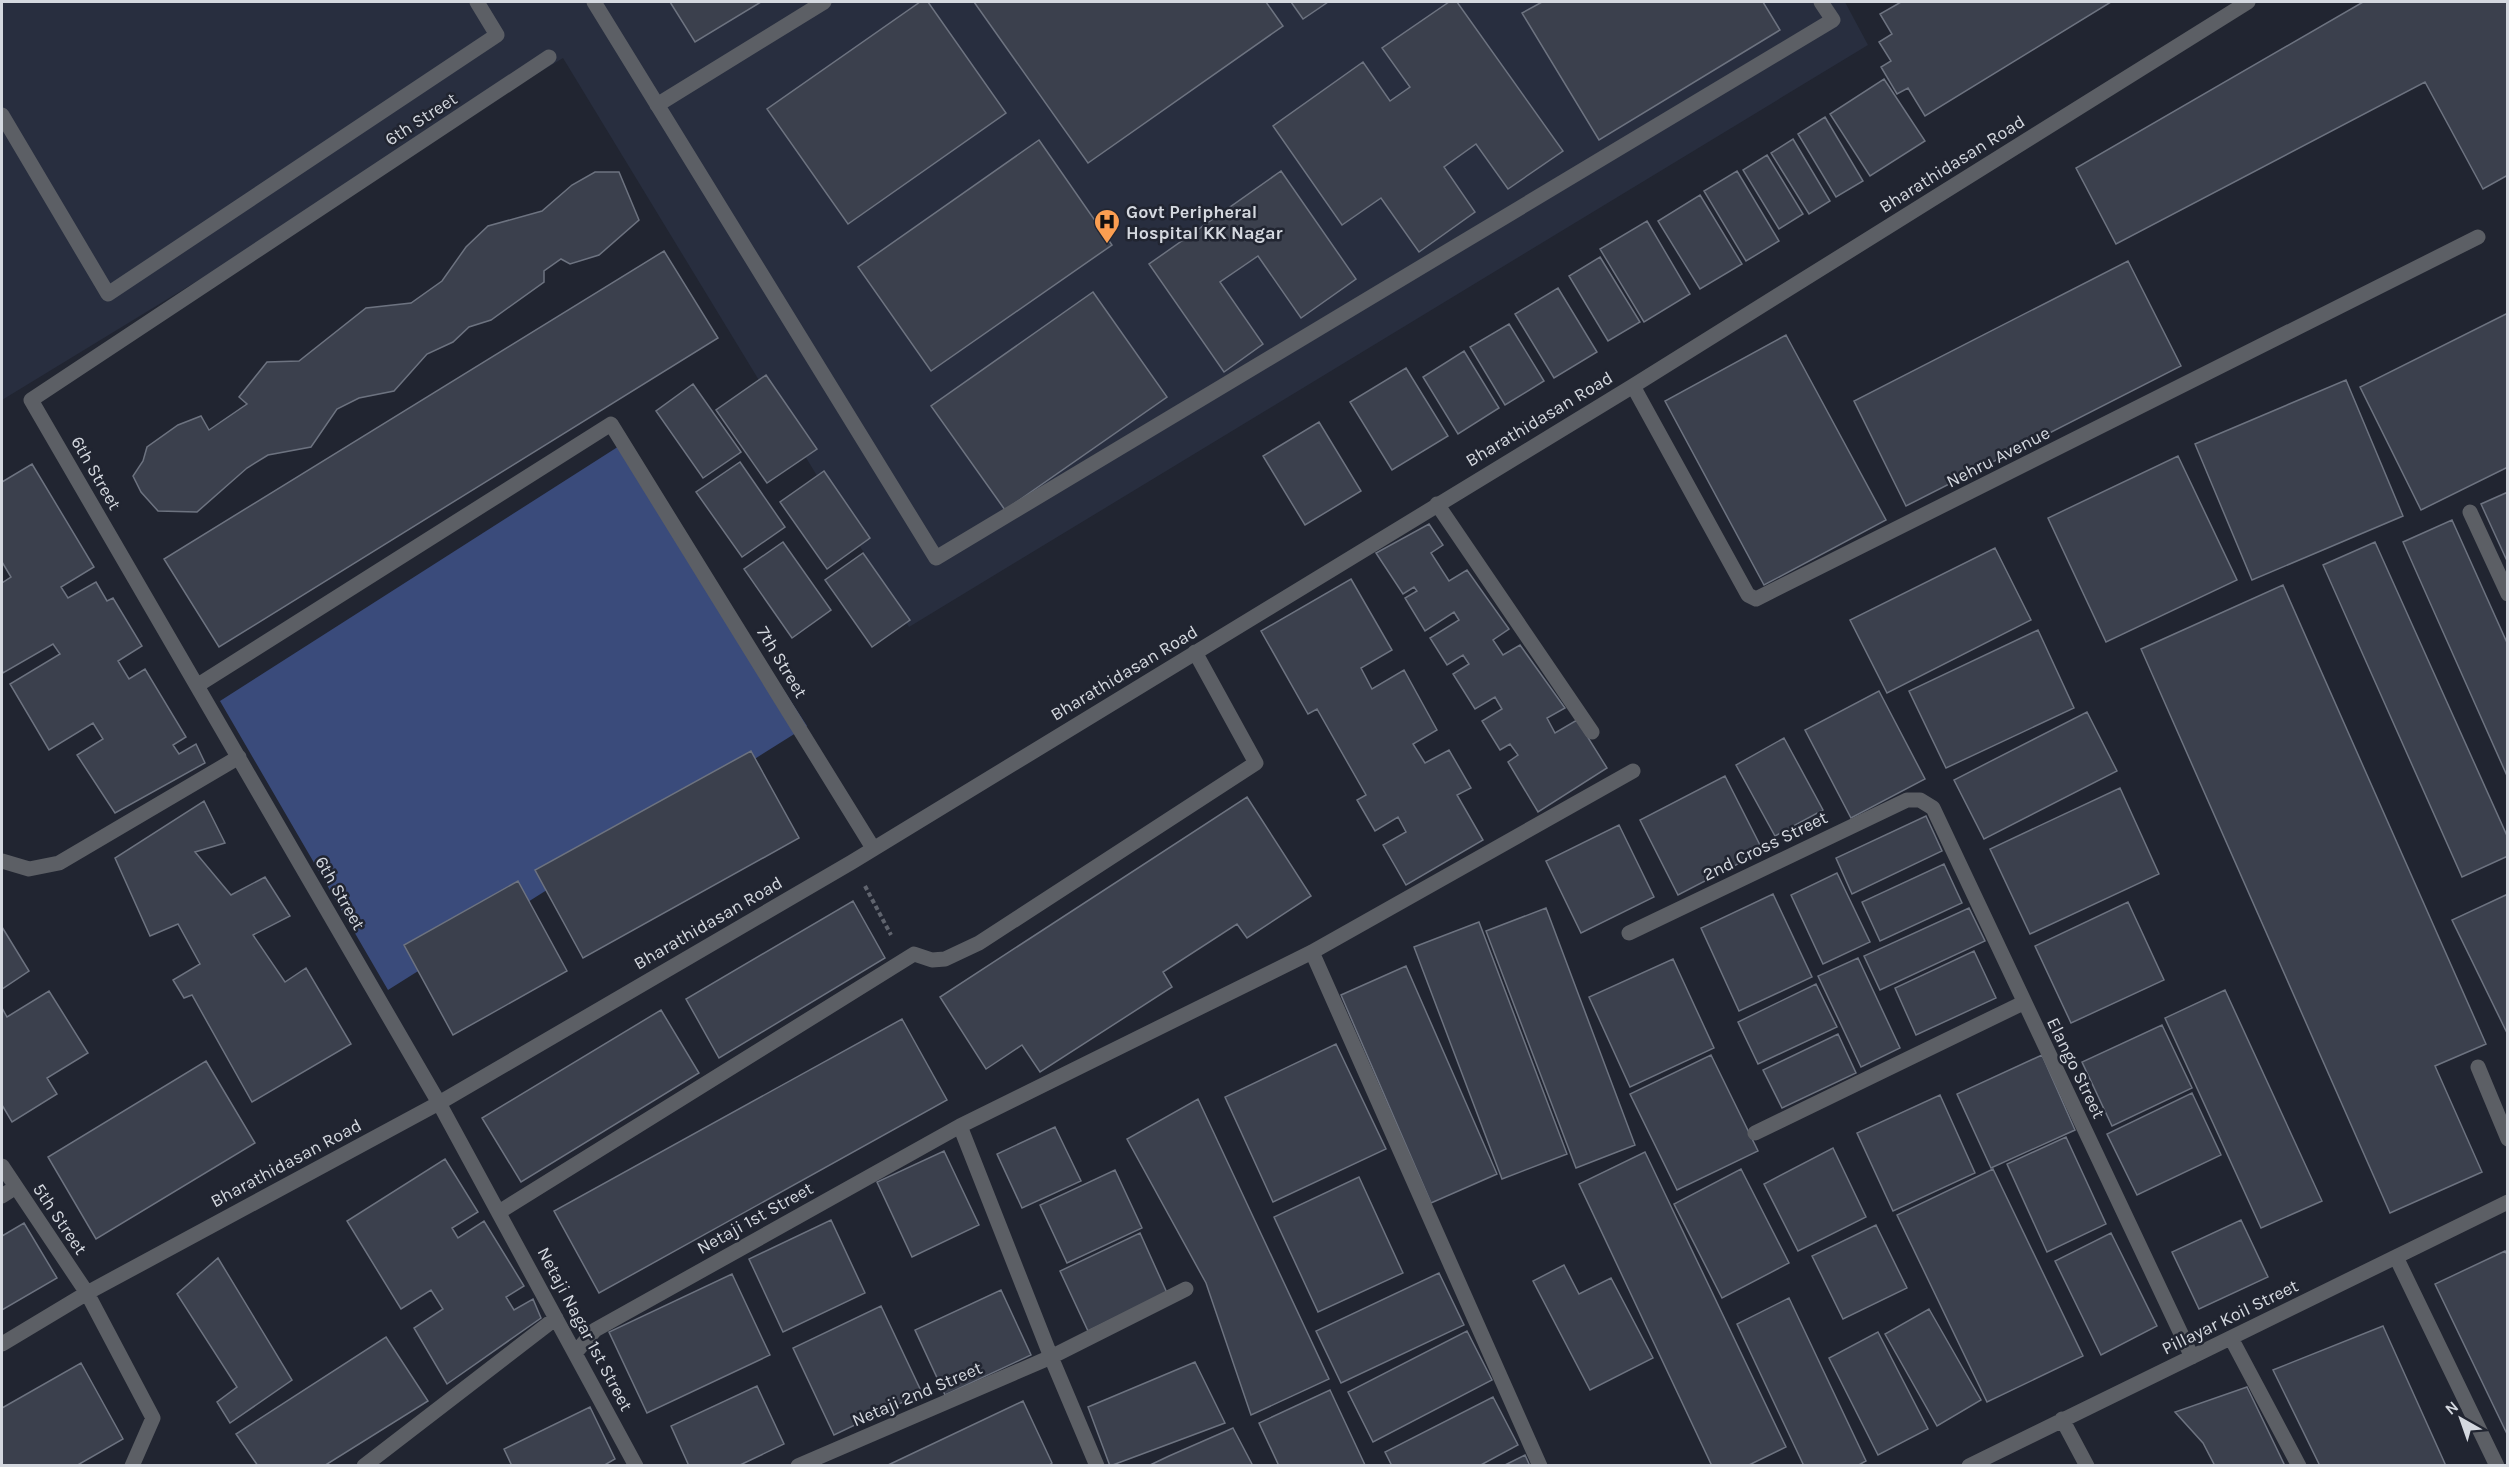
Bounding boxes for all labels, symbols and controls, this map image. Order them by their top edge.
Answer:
street label: 6th Street [381,87,461,150]
street label: Bharathidasan Road [1875,110,2029,218]
place label: Govt Peripheral Hospital KK Nagar [1126,201,1283,244]
hospital icon: Govt Peripheral Hospital KK Nagar [1092,207,1122,245]
street label: Bharathidasan Road [1461,366,1617,472]
street label: Nehru Avenue [1943,421,2053,493]
street label: 6th Street [66,432,126,514]
street label: Bharathidasan Road [1046,620,1202,726]
street label: 7th Street [752,622,812,702]
street label: 2nd Cross Street [1699,806,1831,886]
street label: 6th Street [310,852,370,934]
street label: Bharathidasan Road [630,872,786,974]
street label: Elango Street [2042,1014,2110,1122]
street label: Bharathidasan Road [207,1114,365,1212]
street label: Netaji 1st Street [693,1177,817,1259]
street label: 5th Street [28,1179,92,1259]
street label: Netaji Nagar 1st Street [532,1243,638,1415]
street label: Pillayar Koil Street [2158,1274,2302,1360]
street label: Netaji 2nd Street [849,1357,986,1431]
north arrow [2431,1389,2491,1449]
text: N [2441,1397,2462,1419]

